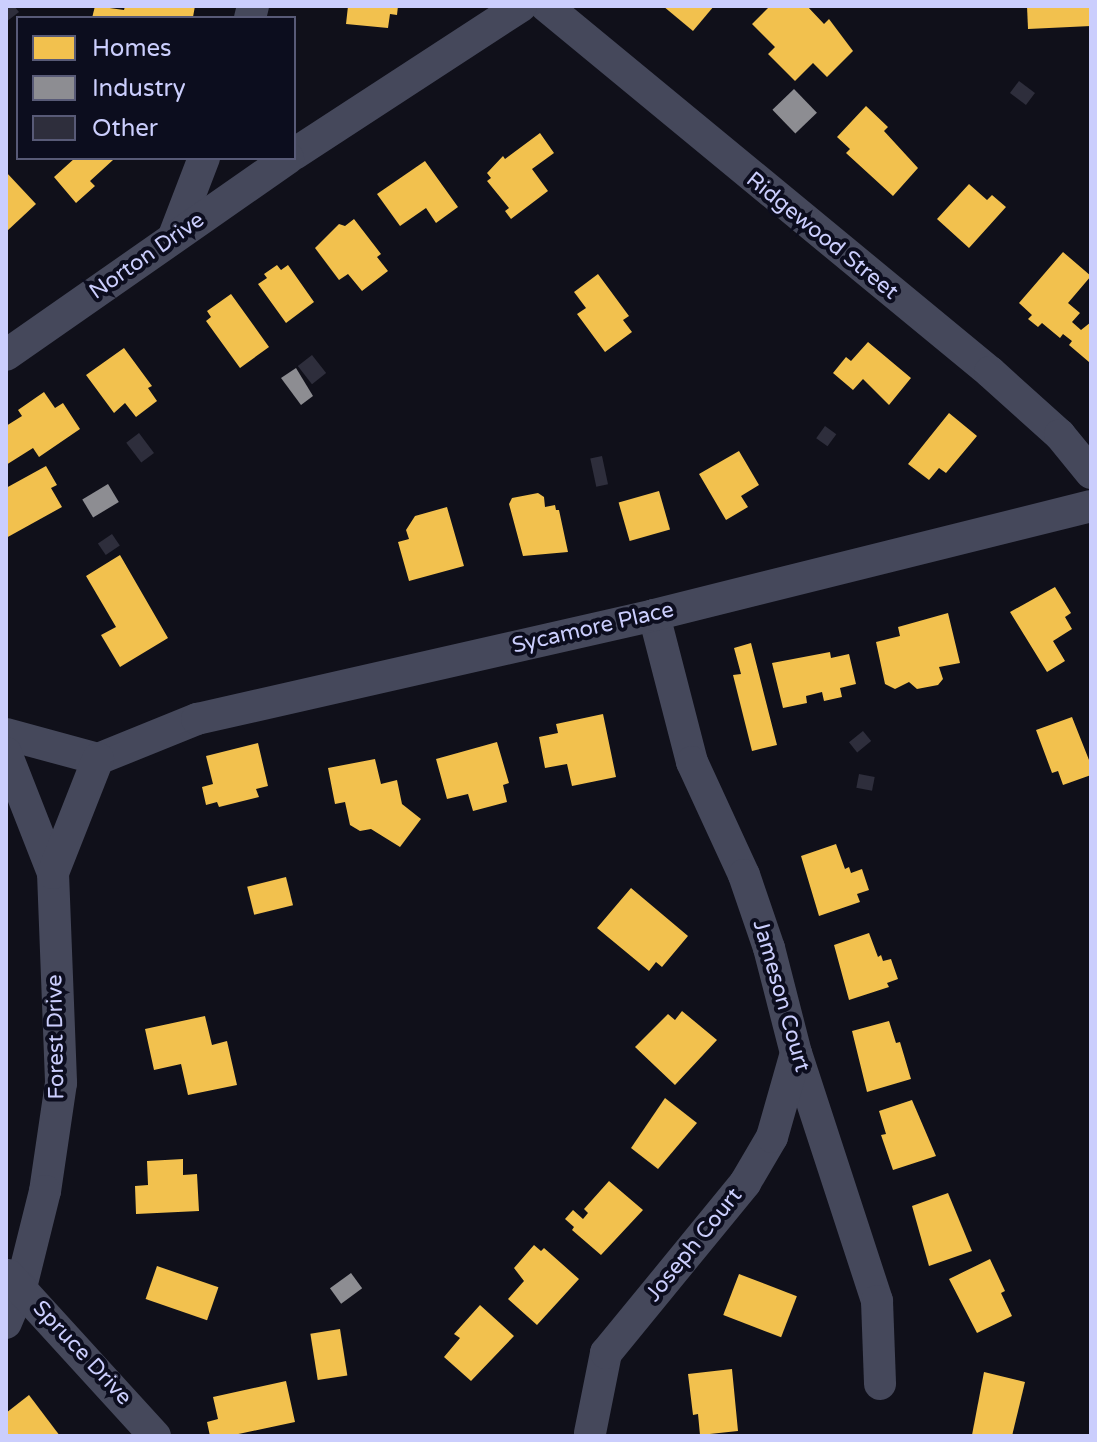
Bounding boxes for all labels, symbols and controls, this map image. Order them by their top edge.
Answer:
legend [16,16,296,160]
text: Homes [92,34,172,63]
text: Industry [92,74,186,103]
text: Other [92,114,158,143]
street label: Ridgewood Street [741,167,903,305]
street label: Norton Drive [85,207,209,305]
street label: Sycamore Place [510,597,676,659]
street label: Jameson Court [747,917,815,1075]
street label: Forest Drive [42,974,70,1100]
street label: Joseph Court [640,1183,748,1307]
street label: Spruce Drive [27,1295,137,1411]

